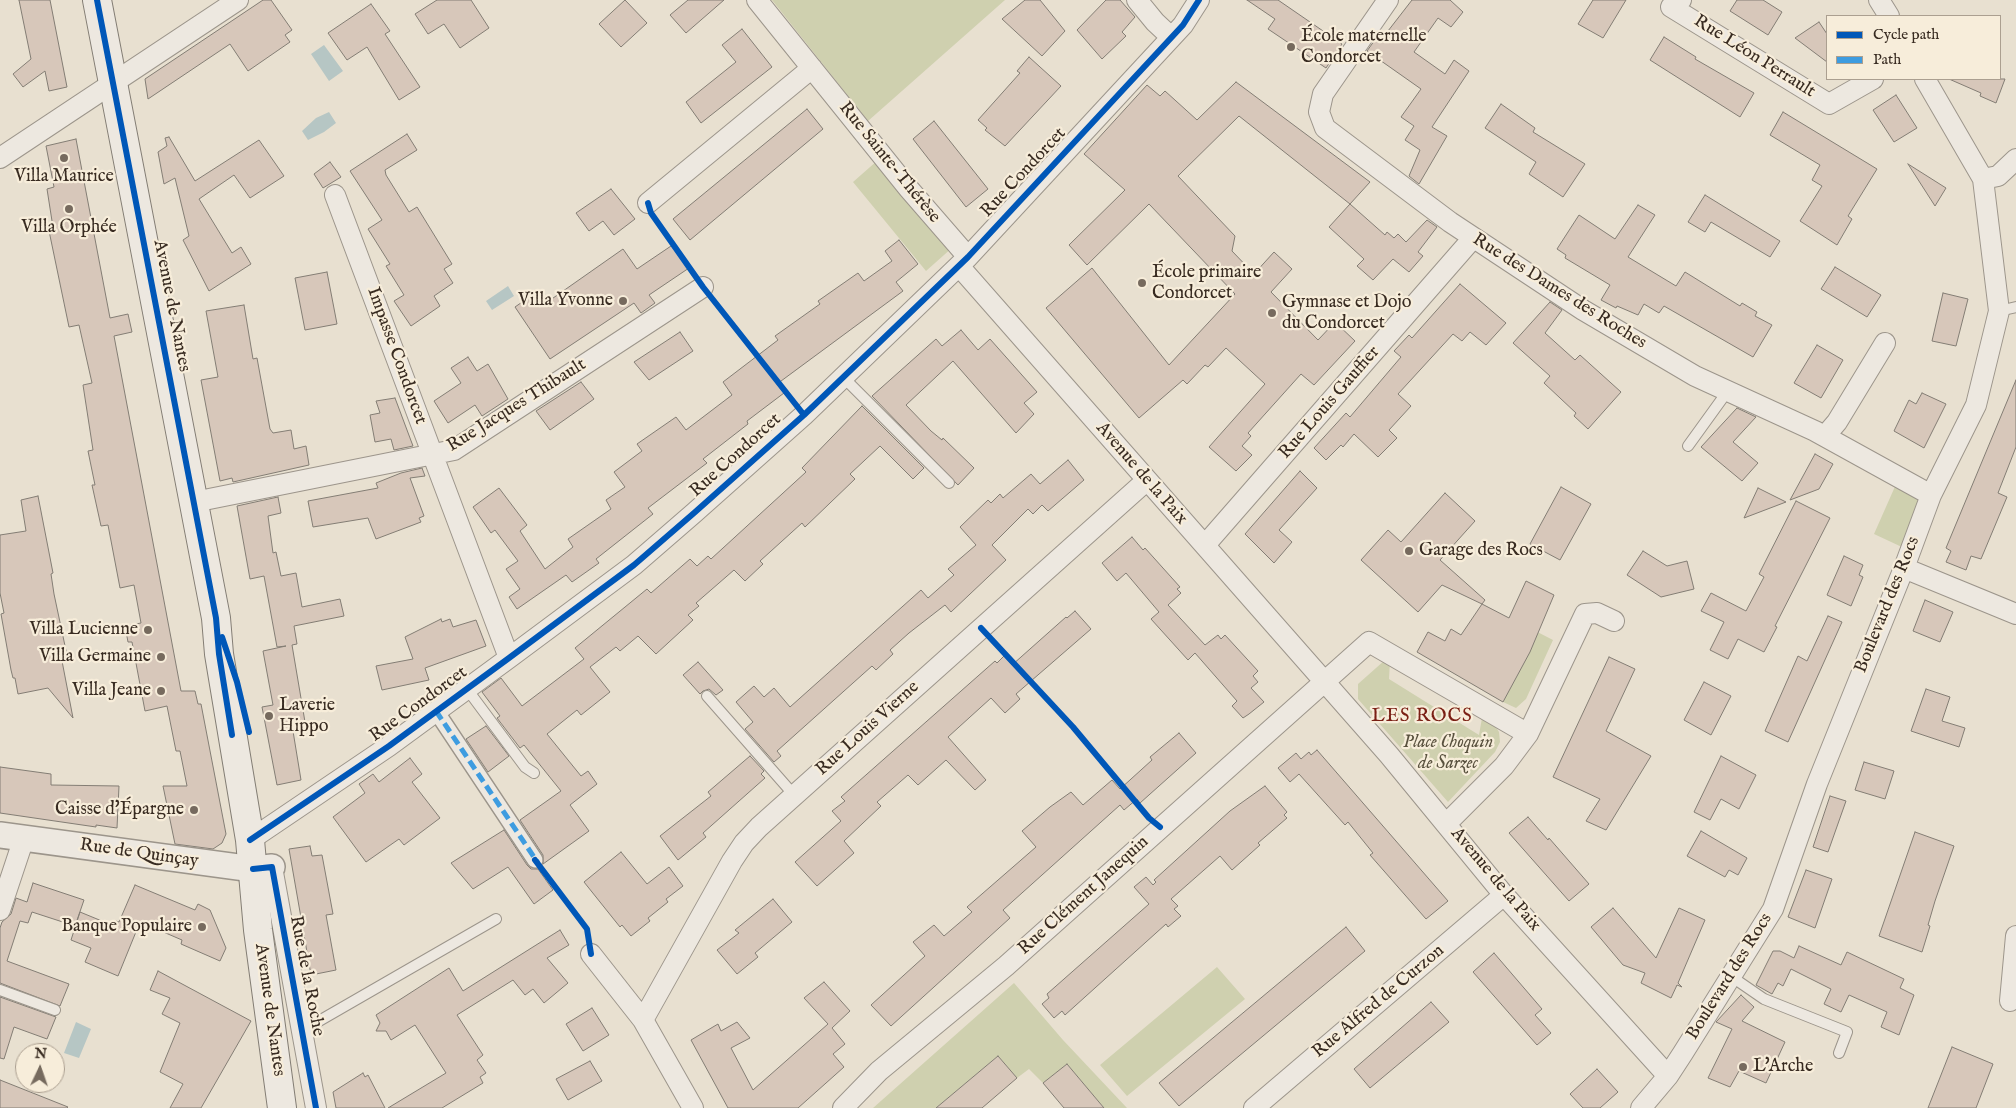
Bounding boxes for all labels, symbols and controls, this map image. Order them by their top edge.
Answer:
street label: Rue Léon Perrault [1689,11,1819,103]
legend [1826,15,2001,80]
text: Cycle path [1873,25,1939,44]
place label: École maternelle Condorcet [1301,26,1426,68]
marker: École maternelle Condorcet [1285,41,1297,53]
text: Path [1873,50,1901,69]
street label: Rue Sainte-Thérèse [833,98,945,228]
street label: Rue Condorcet [977,123,1071,223]
marker: Villa Maurice [58,152,70,164]
place label: Villa Maurice [14,166,114,188]
marker: Villa Orphée [63,203,75,215]
place label: Villa Orphée [21,217,117,239]
street label: Rue des Dames des Roches [1468,230,1650,354]
street label: Avenue de Nantes [148,238,194,374]
place label: École primaire Condorcet [1152,262,1261,304]
marker: École primaire Condorcet [1136,277,1148,289]
street label: Impasse Condorcet [361,285,431,427]
place label: Villa Yvonne [518,290,613,312]
place label: Gymnase et Dojo du Condorcet [1282,292,1411,334]
marker: Villa Yvonne [617,295,629,307]
marker: Gymnase et Dojo du Condorcet [1266,307,1278,319]
street label: Rue Louis Gauffier [1275,342,1385,464]
street label: Rue Jacques Thibault [444,355,590,457]
street label: Rue Condorcet [686,409,786,503]
street label: Avenue de la Paix [1091,418,1191,530]
street label: Boulevard des Rocs [1851,534,1925,676]
place label: Garage des Rocs [1419,540,1543,562]
marker: Garage des Rocs [1403,545,1415,557]
place label: Villa Lucienne [30,619,138,641]
marker: Villa Lucienne [142,624,154,636]
place label: Villa Germaine [39,646,151,668]
marker: Villa Germaine [155,651,167,663]
street label: Rue Condorcet [366,662,472,748]
street label: Rue Louis Vierne [812,677,924,781]
place label: Villa Jeane [72,680,151,702]
marker: Villa Jeane [155,685,167,697]
place label: Laverie Hippo [279,695,335,738]
district label: LES ROCS [1370,706,1474,728]
marker: Laverie Hippo [263,710,275,722]
park label: Place Choquin de Sarzec [1403,732,1493,774]
place label: Caisse d'Épargne [55,799,184,821]
marker: Caisse d'Épargne [188,804,200,816]
street label: Avenue de la Paix [1445,824,1545,936]
street label: Rue Clément Janequin [1014,832,1154,960]
street label: Rue de Quinçay [78,835,200,873]
street label: Boulevard des Rocs [1682,910,1778,1044]
street label: Rue de la Roche [284,914,328,1038]
place label: Banque Populaire [61,916,192,938]
marker: Banque Populaire [196,921,208,933]
street label: Rue Alfred de Curzon [1309,941,1449,1063]
street label: Avenue de Nantes [249,942,289,1078]
north arrow [15,1043,65,1093]
text: N [34,1045,47,1063]
place label: L'Arche [1753,1056,1813,1078]
marker: L'Arche [1737,1061,1749,1073]

